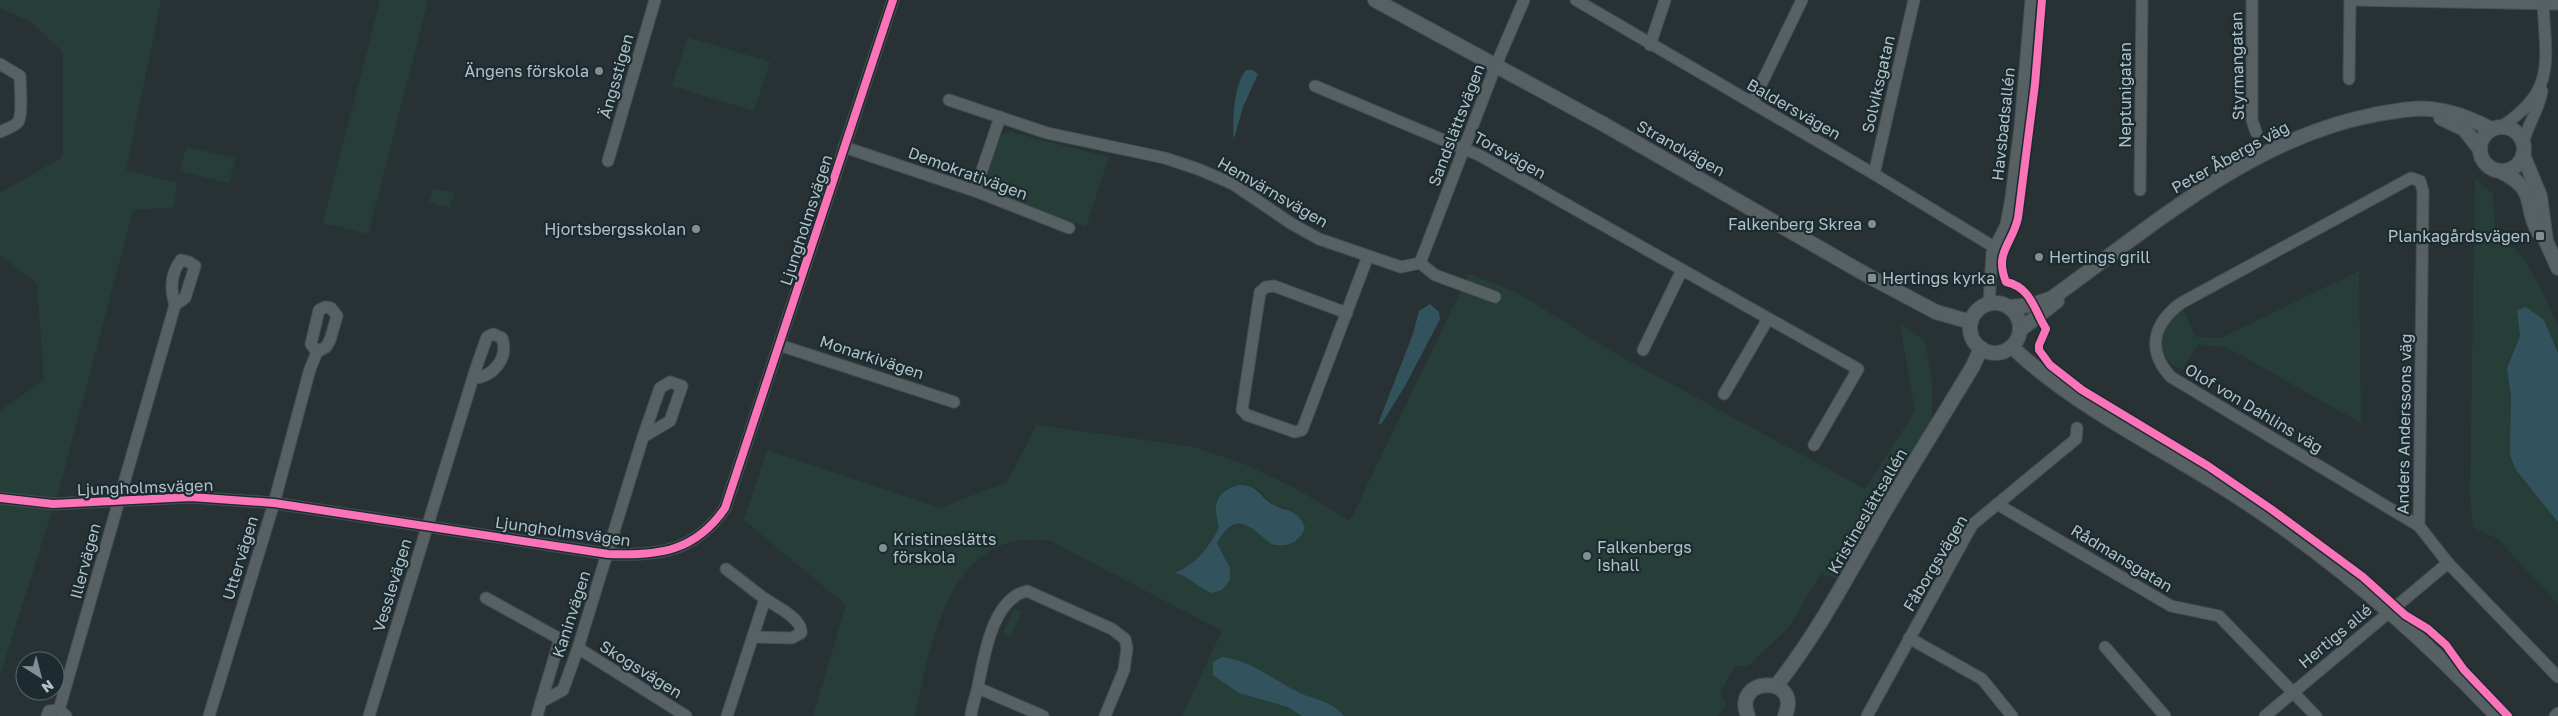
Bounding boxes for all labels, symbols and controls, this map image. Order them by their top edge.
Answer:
street label: Styrmangatan [2226,11,2248,121]
street label: Ängsstigen [594,31,638,121]
street label: Solviksgatan [1857,33,1899,135]
street label: Neptunigatan [2115,42,2135,148]
place label: Ängens förskola [465,61,589,81]
street label: Sandslättsvägen [1424,61,1488,189]
marker: Ängens förskola [593,65,605,77]
street label: Havsbadsallén [1987,66,2019,182]
street label: Baldersvägen [1743,74,1845,144]
street label: Strandvägen [1633,116,1729,180]
street label: Peter Åbergs väg [2168,116,2292,198]
street label: Torsvägen [1470,127,1550,183]
street label: Demokrativägen [906,142,1030,204]
street label: Ljungholmsvägen [775,152,837,288]
street label: Hemvärnsvägen [1214,152,1332,232]
place label: Falkenberg Skrea [1728,214,1862,234]
marker: Falkenberg Skrea [1866,218,1878,230]
place label: Hjortsbergsskolan [544,219,686,239]
marker: Hjortsbergsskolan [690,223,702,235]
place label: Plankagårdsvägen [2388,226,2530,246]
marker: Plankagårdsvägen [2534,230,2546,242]
place label: Hertings grill [2049,247,2150,267]
marker: Hertings grill [2033,251,2045,263]
place label: Hertings kyrka [1882,268,1995,288]
marker: Hertings kyrka [1866,272,1878,284]
street label: Monarkivägen [817,331,927,383]
street label: Anders Anderssons väg [2392,333,2416,515]
street label: Olof von Dahlins väg [2181,359,2327,457]
street label: Kristineslättsallén [1823,445,1911,577]
street label: Ljungholmsvägen [76,475,214,499]
street label: Fåborgsvägen [1898,511,1972,615]
street label: Ljungholmsvägen [494,512,632,550]
street label: Uttervägen [218,513,262,603]
street label: Rådmansgatan [2068,520,2176,596]
street label: Illervägen [65,521,105,601]
place label: Kristineslätts förskola [893,529,996,567]
street label: Vesslevägen [368,536,416,634]
place label: Falkenbergs Ishall [1597,537,1692,575]
marker: Kristineslätts förskola [877,542,889,554]
marker: Falkenbergs Ishall [1581,550,1593,562]
street label: Kaninvägen [548,568,594,660]
street label: Hertigs allé [2294,600,2376,672]
street label: Skogsvägen [596,636,686,702]
north arrow [15,651,65,701]
text: N [39,677,57,697]

